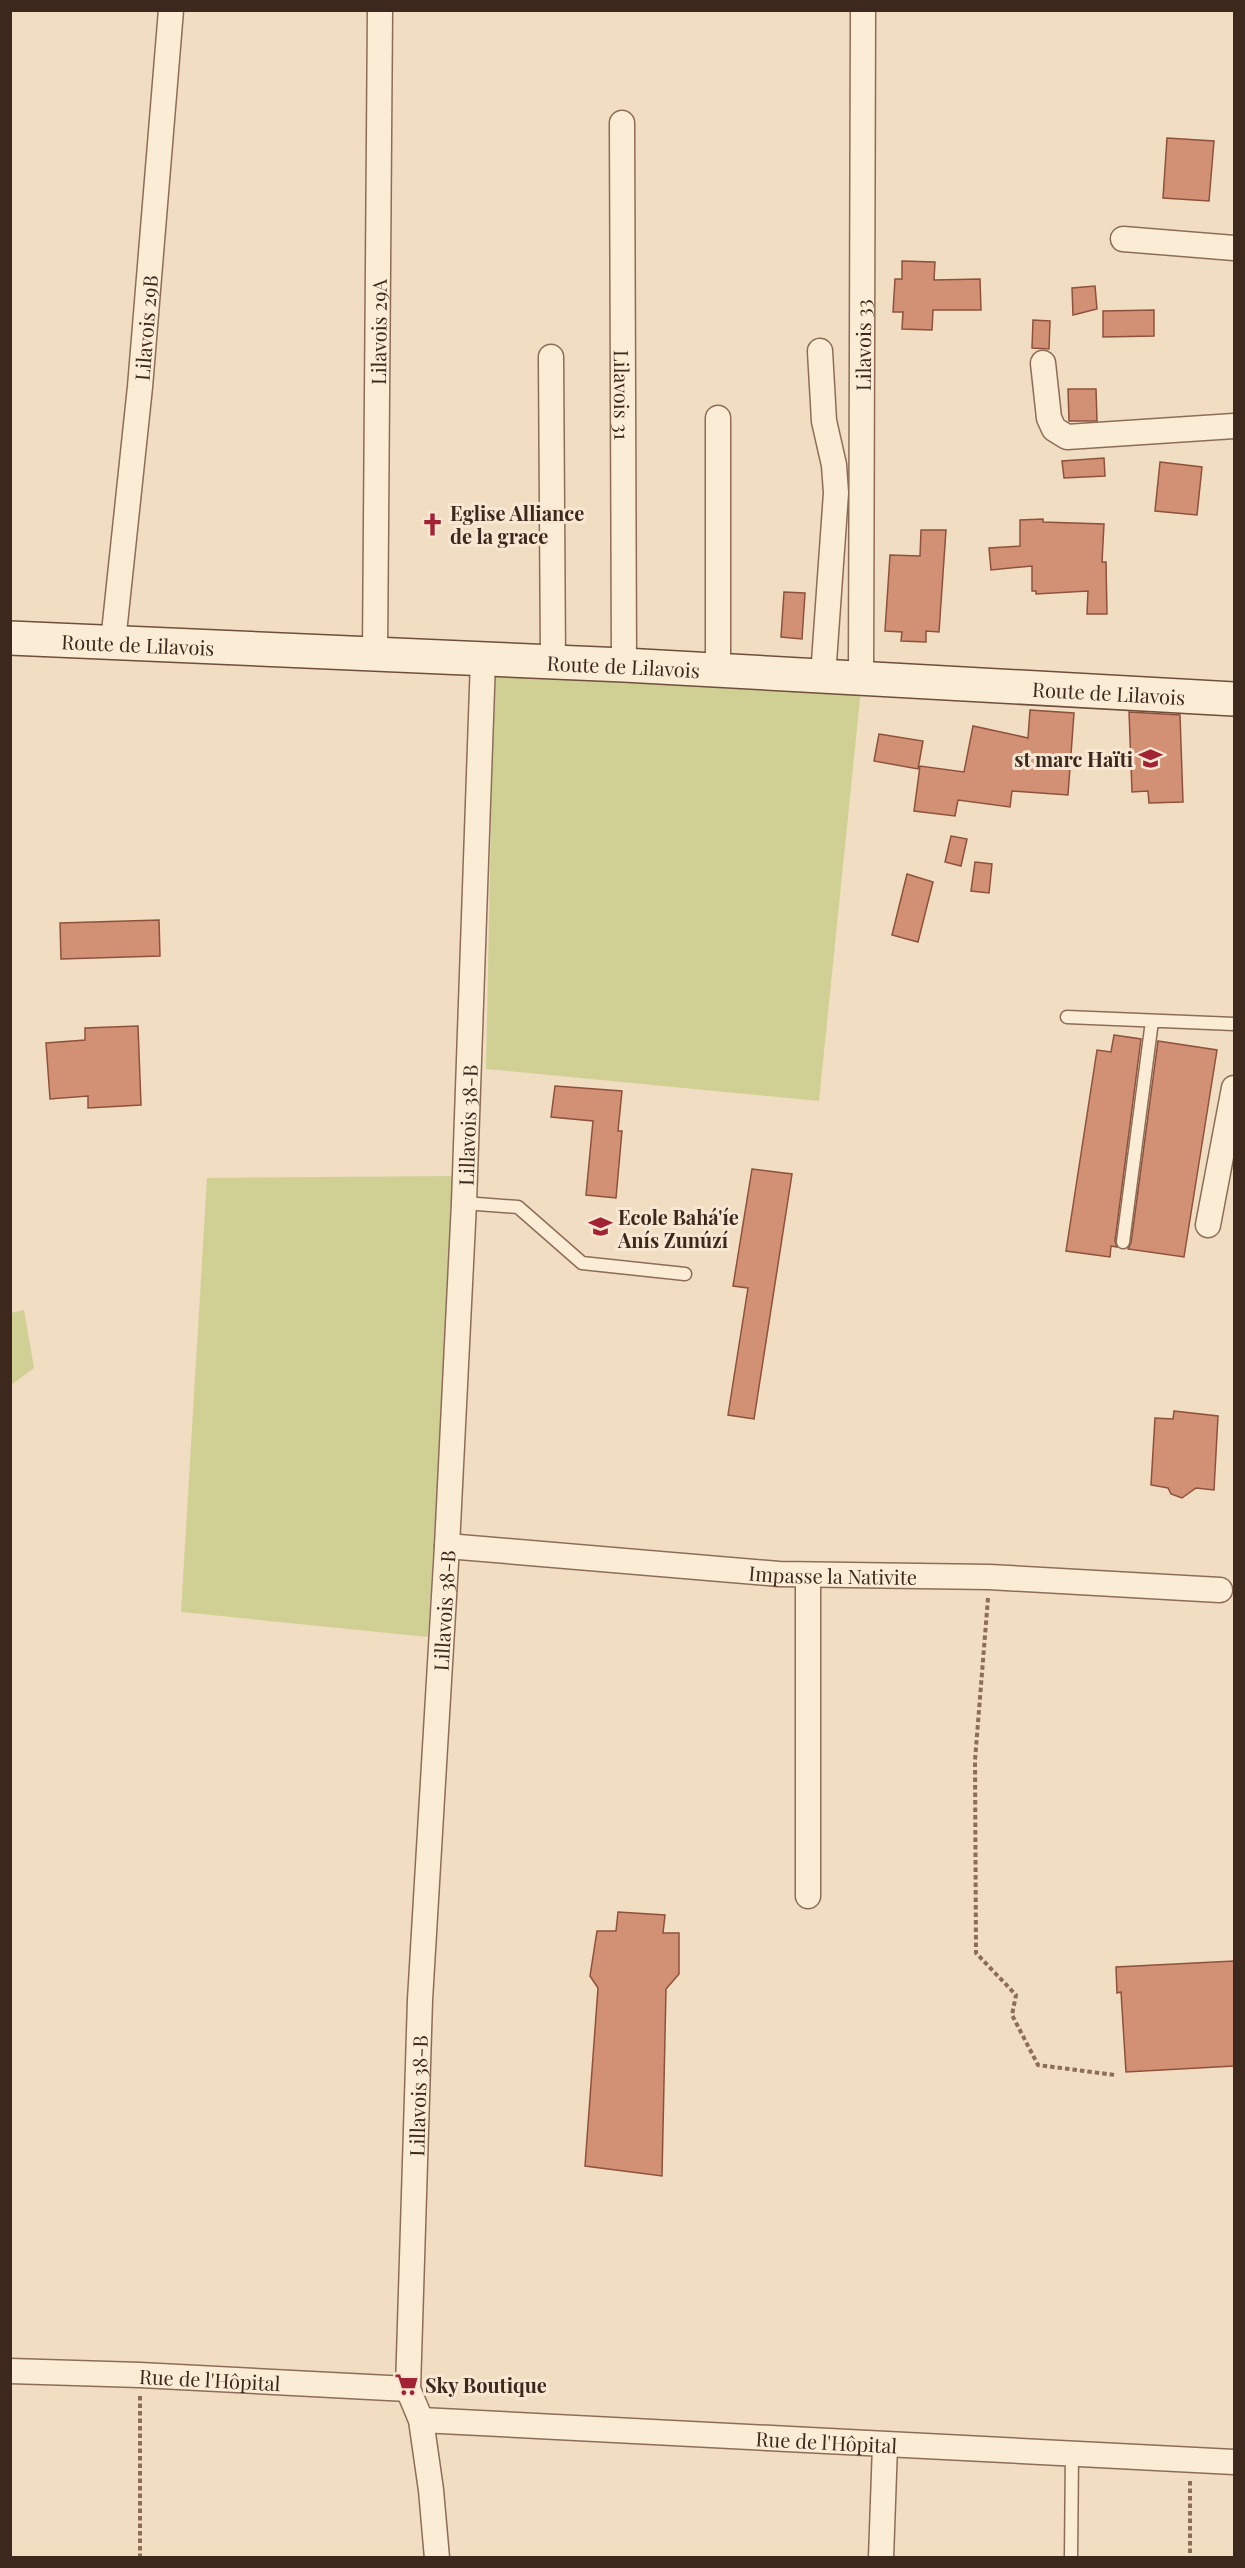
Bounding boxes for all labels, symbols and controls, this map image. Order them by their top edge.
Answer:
street label: Lilavois 29B [127,274,163,381]
street label: Lilavois 29A [364,279,391,385]
street label: Lilavois 33 [848,299,876,391]
street label: Lilavois 31 [609,350,637,440]
place label: Eglise Alliance de la grace [450,499,584,549]
church icon: Eglise Alliance de la grace [419,511,445,537]
street label: Route de Lilavois [61,627,215,660]
street label: Route de Lilavois [546,648,701,683]
street label: Route de Lilavois [1031,674,1186,710]
place label: st marc Haïti [1014,745,1133,772]
school or university icon: st marc Haïti [1138,745,1164,771]
street label: Lillavois 38-B [451,1064,482,1186]
place label: Ecole Bahá'íe Anís Zunúzí [617,1203,739,1253]
school or university icon: Ecole Bahá'íe Anís Zunúzí [587,1214,613,1240]
street label: Lillavois 38-B [426,1549,460,1672]
street label: Impasse la Nativite [748,1558,917,1589]
street label: Lillavois 38-B [402,2035,432,2157]
street label: Rue de l'Hôpital [139,2361,281,2396]
supermarket icon: Sky Boutique [394,2371,420,2397]
place label: Sky Boutique [425,2371,547,2398]
street label: Rue de l'Hôpital [755,2424,898,2458]

